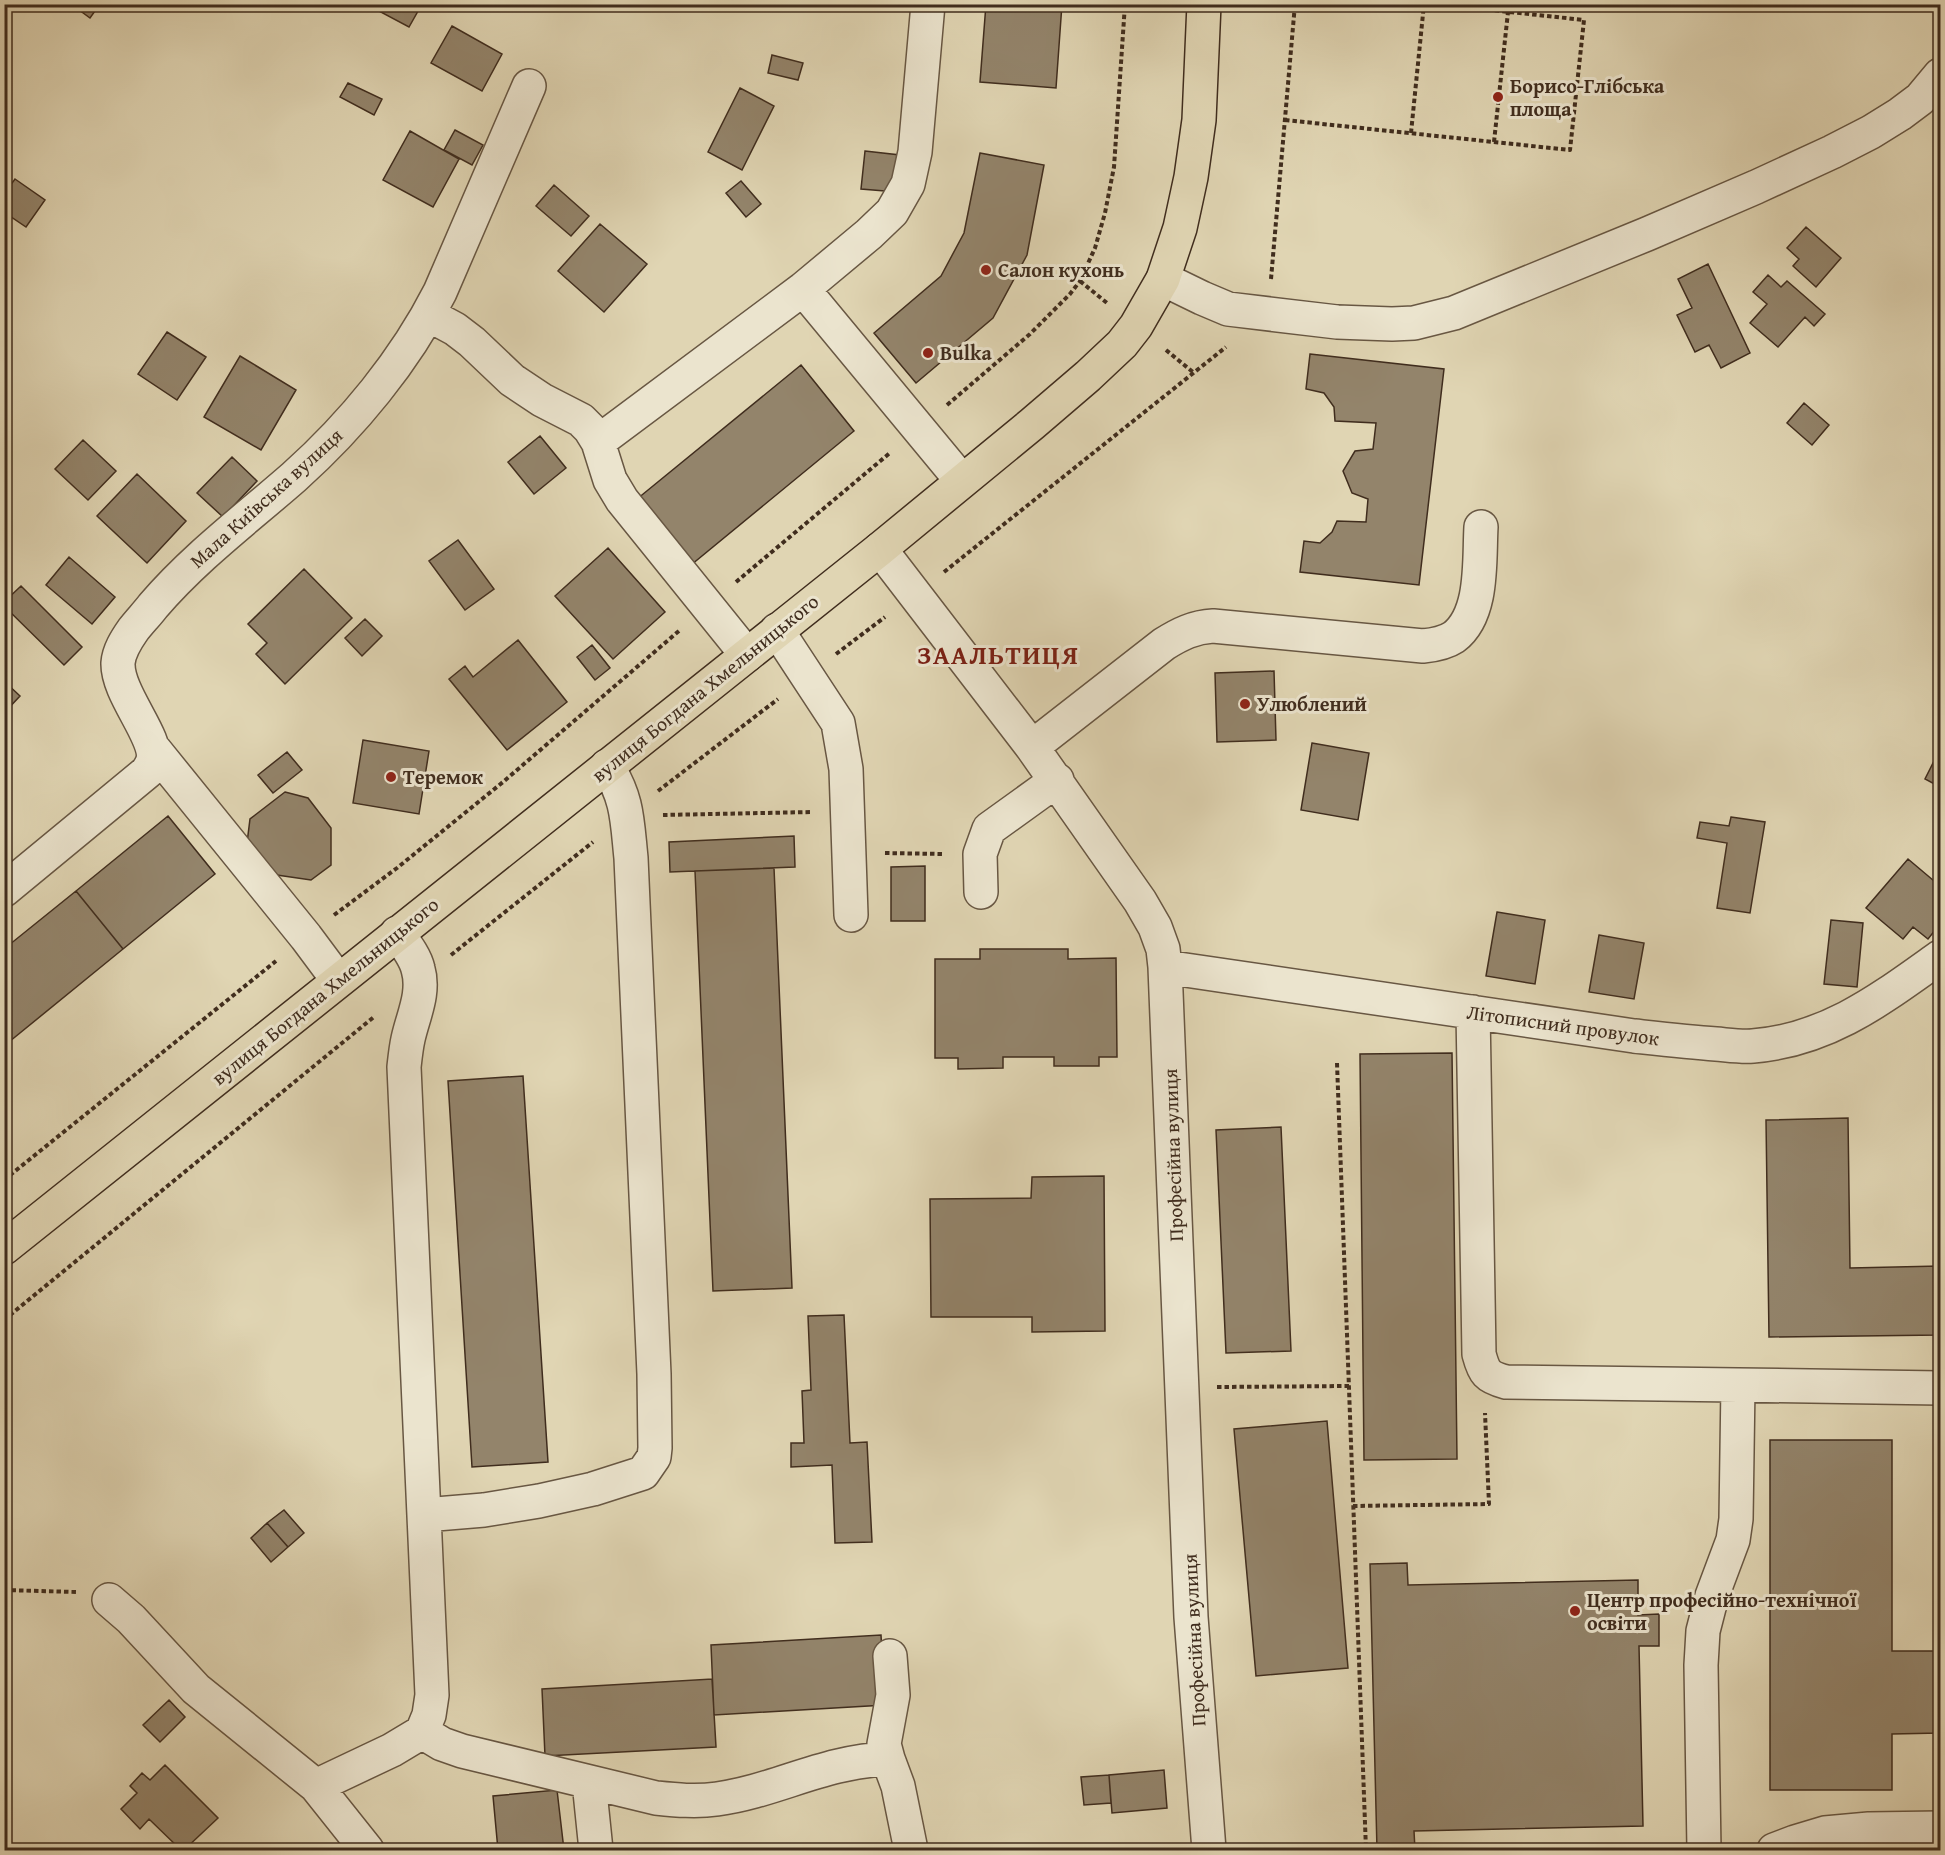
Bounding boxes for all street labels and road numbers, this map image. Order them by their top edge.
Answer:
street label: Мала Київська вулиця [183,421,349,574]
street label: вулиця Богдана Хмельницького [585,587,824,789]
street label: вулиця Богдана Хмельницького [205,890,444,1092]
street label: Літописний провулок [1465,997,1662,1052]
street label: Професійна вулиця [1155,1068,1190,1242]
street label: Професійна вулиця [1174,1553,1213,1727]

